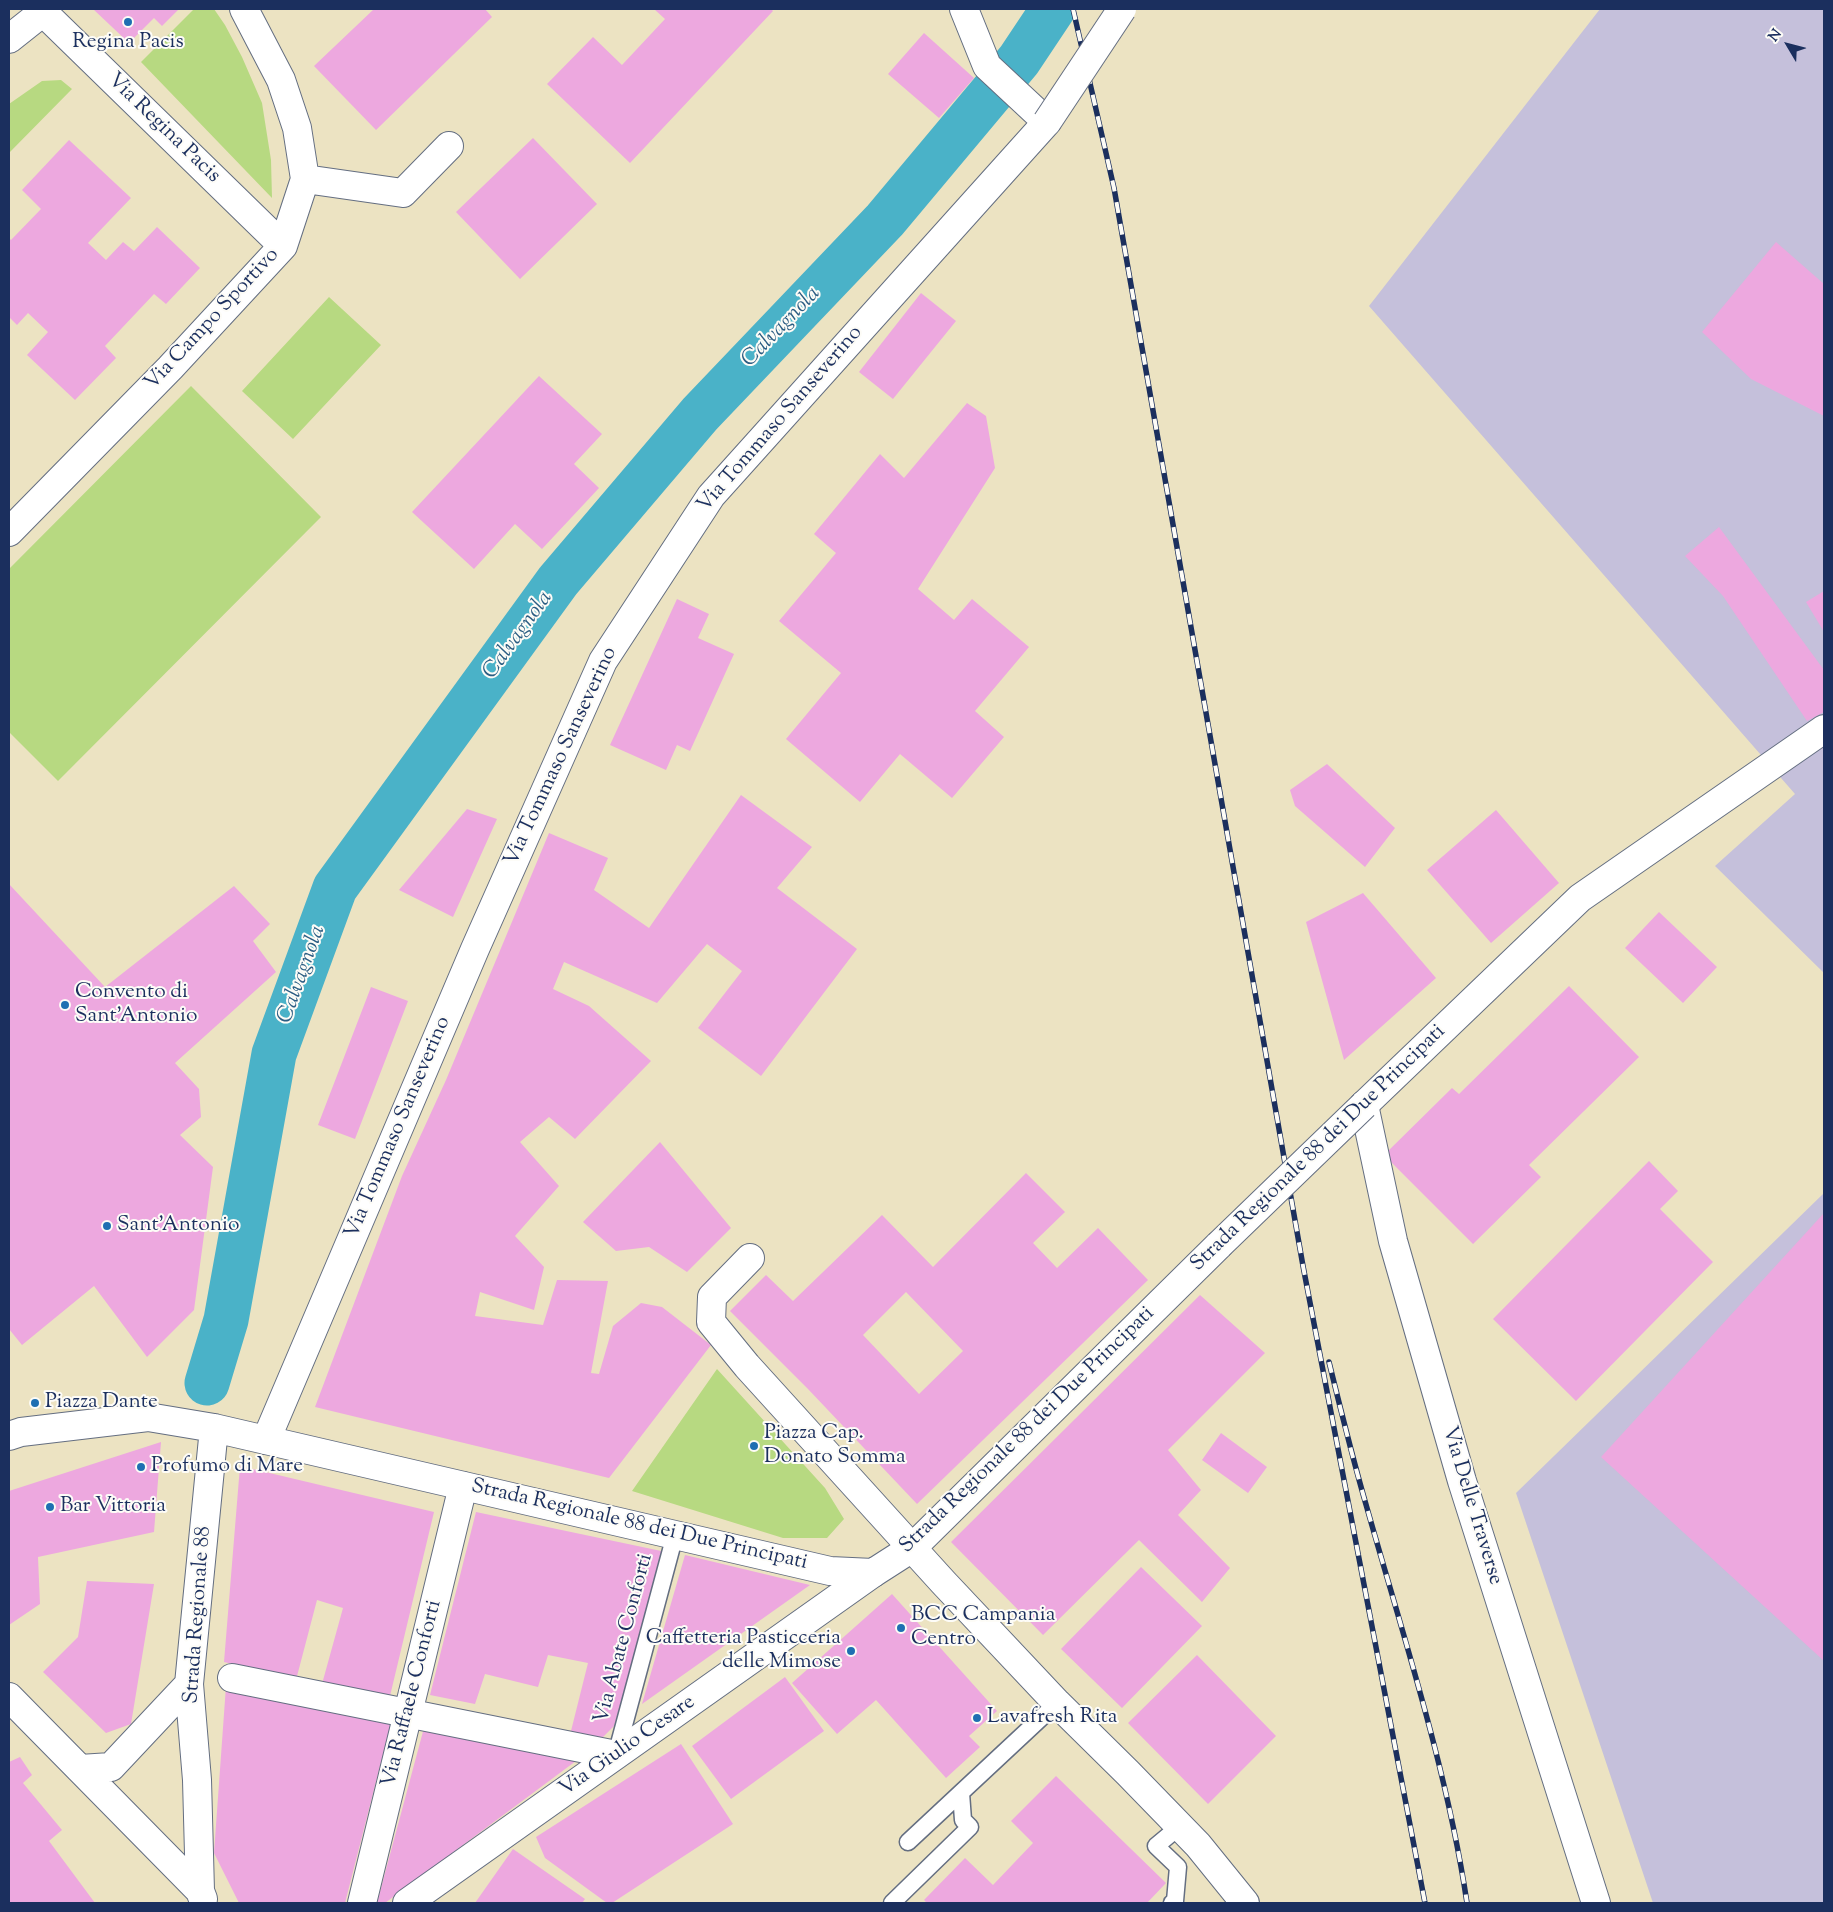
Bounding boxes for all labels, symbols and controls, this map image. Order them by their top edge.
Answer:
marker: Regina Pacis [122,16,134,28]
north arrow [1763,20,1813,70]
text: N [1765,25,1787,46]
place label: Regina Pacis [72,30,184,56]
street label: Via Regina Pacis [101,69,225,189]
street label: Via Campo Sportivo [141,244,285,396]
water label: Calvagnola [737,282,827,374]
street label: Via Tommaso Sanseverino [693,322,869,518]
water label: Calvagnola [478,587,560,685]
street label: Via Tommaso Sanseverino [500,643,624,871]
water label: Calvagnola [273,922,333,1028]
place label: Convento di Sant'Antonio [75,980,197,1030]
marker: Convento di Sant'Antonio [59,999,71,1011]
street label: Via Tommaso Sanseverino [341,1013,457,1243]
street label: Strada Regionale 88 dei Due Principati [1186,1020,1452,1278]
place label: Sant'Antonio [117,1213,239,1239]
marker: Sant'Antonio [101,1220,113,1232]
street label: Strada Regionale 88 dei Due Principati [895,1302,1161,1560]
place label: Piazza Dante [45,1390,158,1416]
marker: Piazza Dante [29,1397,41,1409]
place label: Piazza Cap. Donato Somma [764,1421,906,1471]
street label: Via Delle Traverse [1435,1424,1507,1588]
marker: Piazza Cap. Donato Somma [748,1440,760,1452]
place label: Profumo di Mare [151,1454,303,1480]
marker: Profumo di Mare [135,1461,147,1473]
street label: Strada Regionale 88 dei Due Principati [468,1475,810,1577]
place label: Bar Vittoria [60,1494,166,1520]
marker: Bar Vittoria [44,1501,56,1513]
street label: Strada Regionale 88 [180,1525,218,1705]
street label: Via Abate Conforti [590,1551,660,1727]
street label: Via Raffaele Conforti [378,1598,448,1790]
place label: BCC Campania Centro [911,1603,1055,1653]
marker: BCC Campania Centro [895,1622,907,1634]
place label: Caffetteria Pasticceria delle Mimose [646,1626,841,1676]
marker: Caffetteria Pasticceria delle Mimose [845,1645,857,1657]
street label: Via Giulio Cesare [555,1691,701,1803]
place label: Lavafresh Rita [987,1705,1117,1731]
marker: Lavafresh Rita [971,1712,983,1724]

